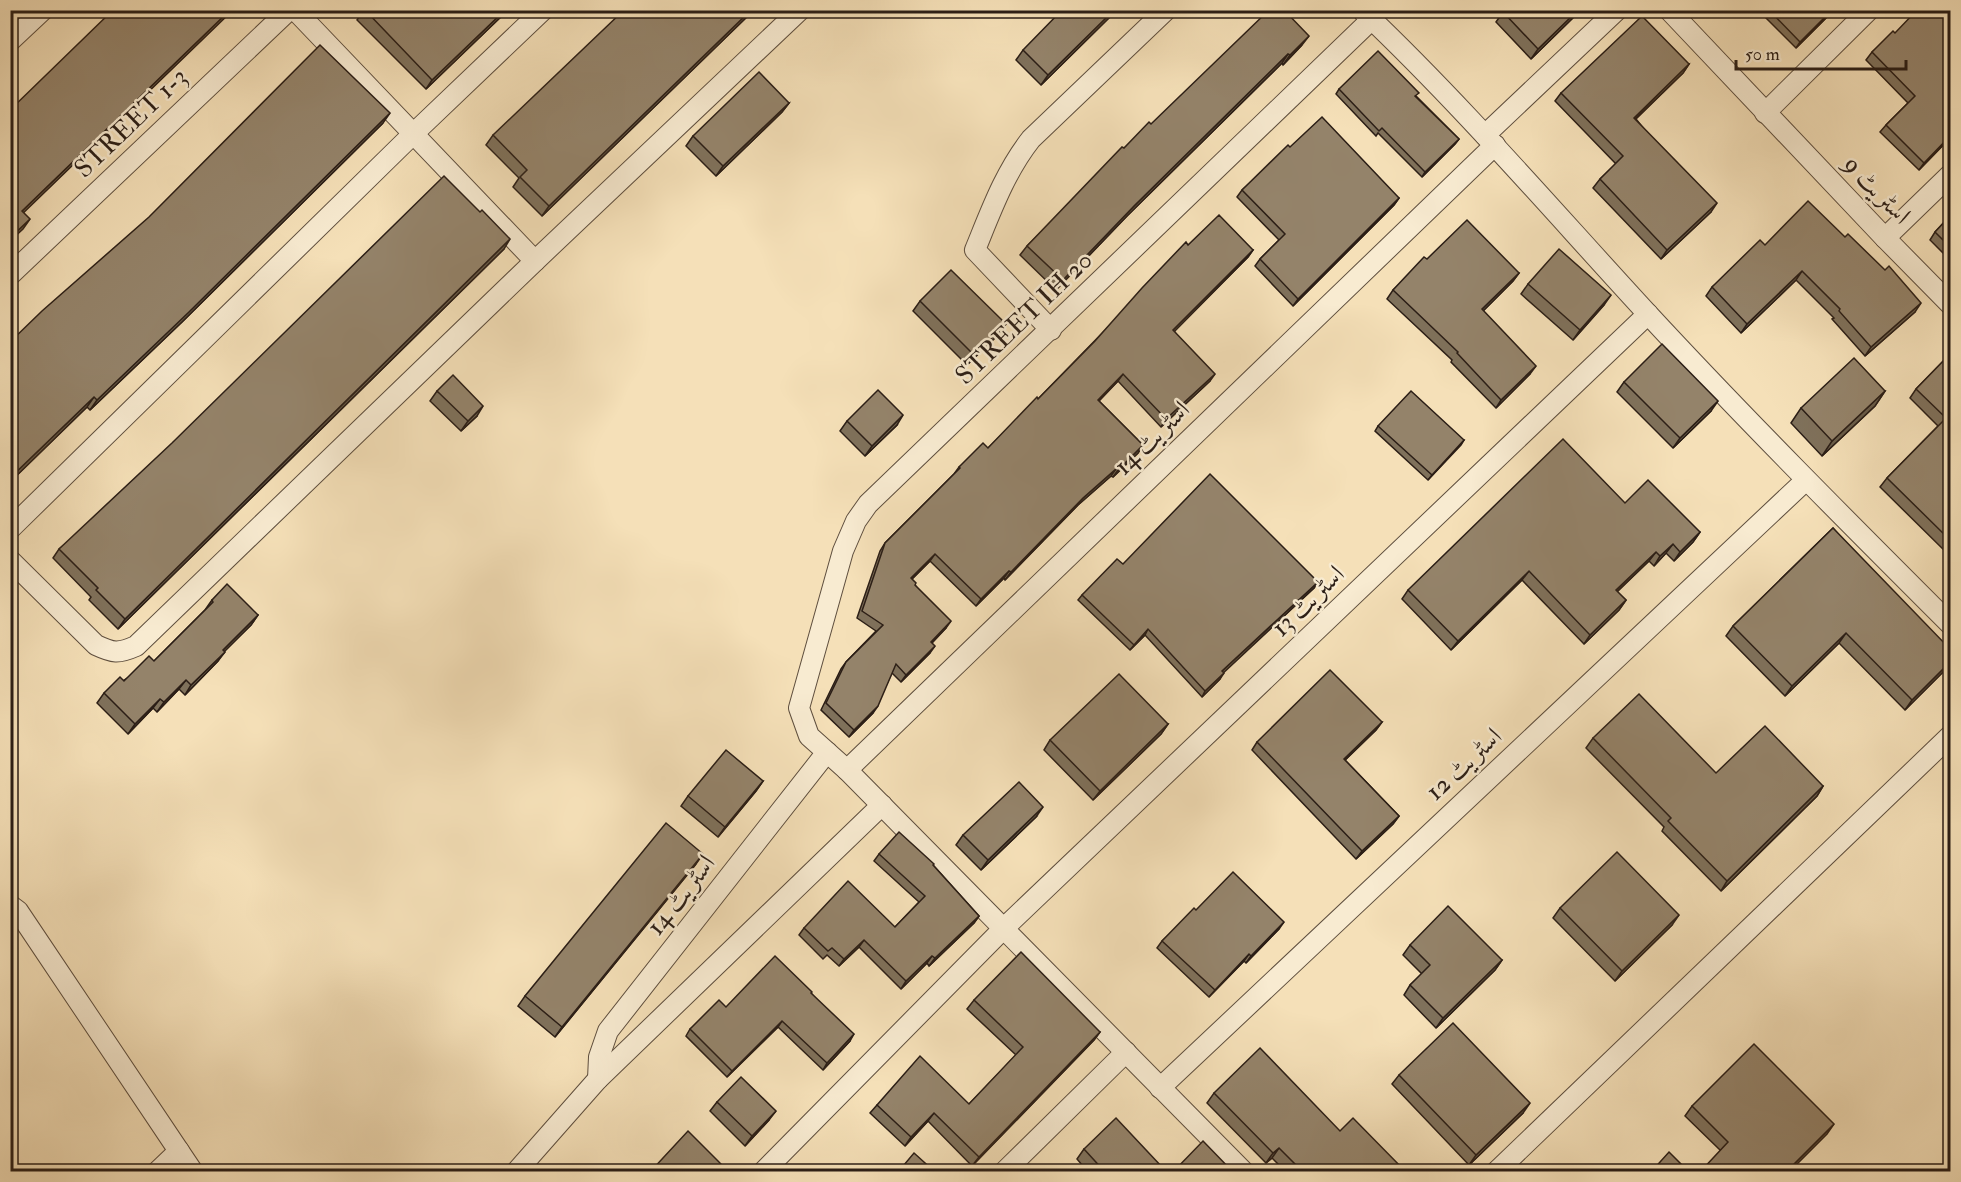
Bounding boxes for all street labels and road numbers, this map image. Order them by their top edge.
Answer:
street label: STREET 1-3 [68,61,194,185]
street label: اسٹریٹ 9 [1835,147,1917,231]
street label: STREET IH 20 [949,245,1099,391]
street label: اسٹریٹ 14 [1107,394,1197,482]
street label: اسٹریٹ 13 [1265,558,1351,644]
street label: اسٹریٹ 12 [1419,721,1509,807]
street label: اسٹریٹ 14 [640,848,722,942]

